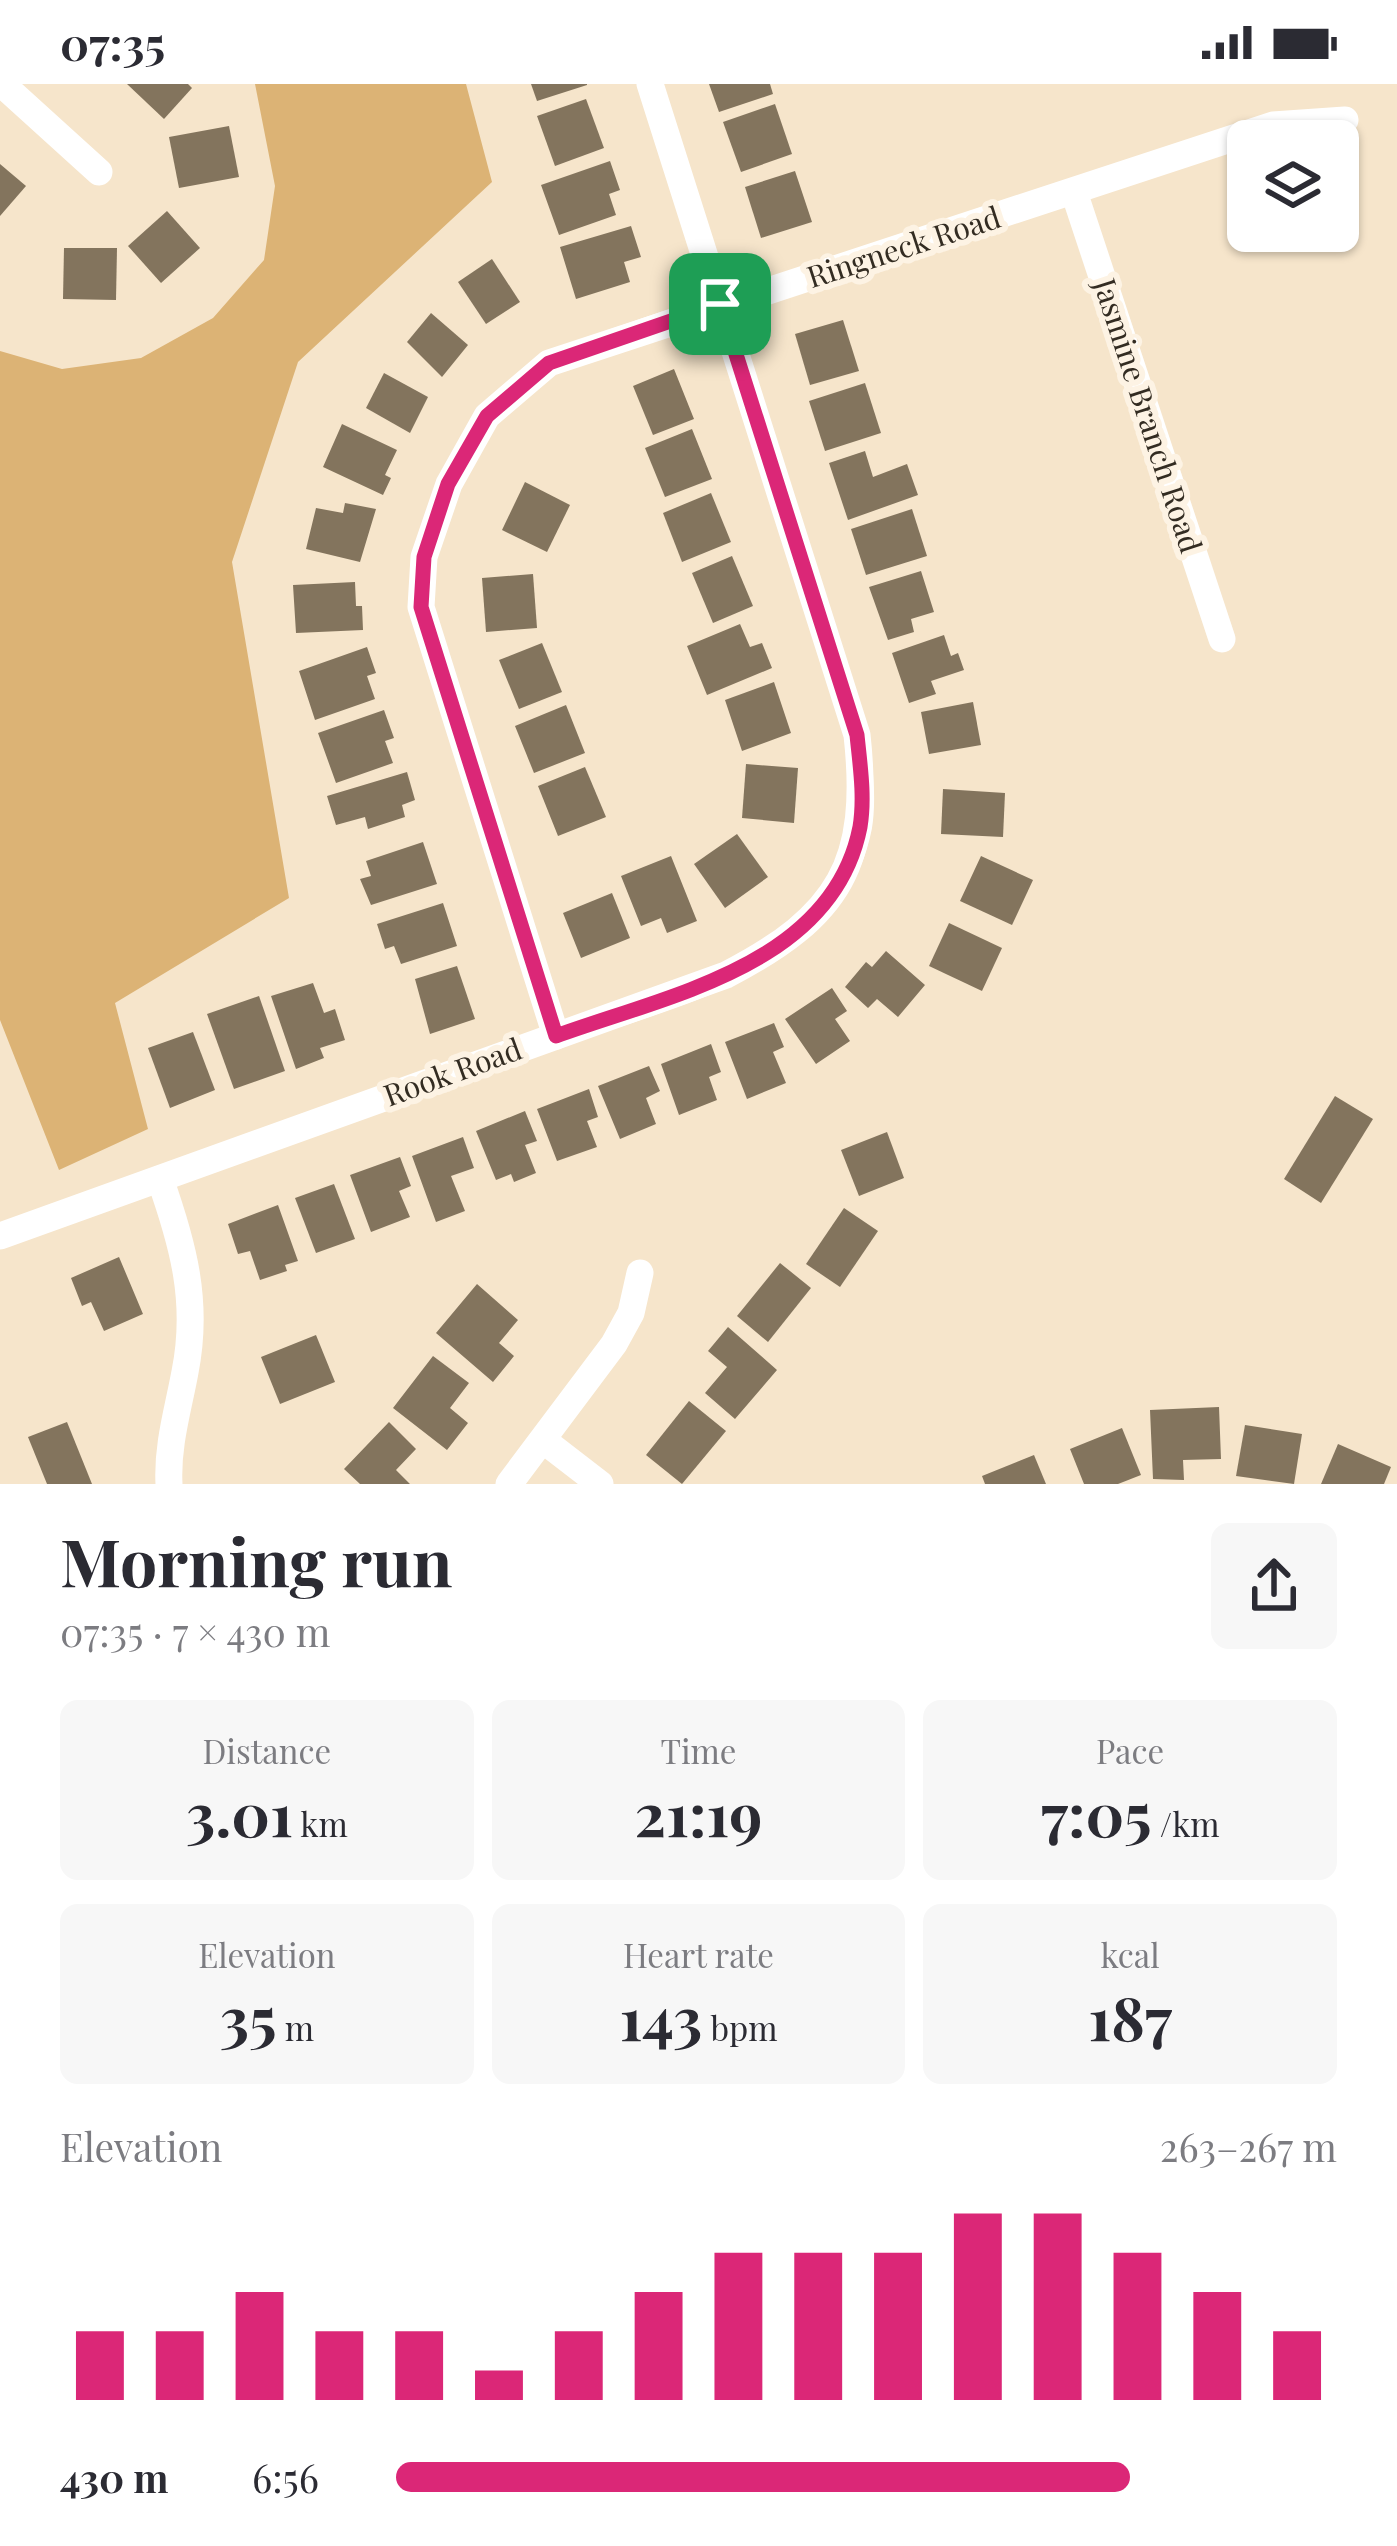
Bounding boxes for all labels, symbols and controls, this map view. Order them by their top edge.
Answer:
text: 07:35 [60,12,165,72]
map controls [1227,120,1359,252]
button: layers [1227,120,1359,252]
street label: Ringneck Road [802,196,1005,296]
pin [669,253,771,355]
icon: arrive [687,271,753,337]
street label: Jasmine Branch Road [1085,272,1212,558]
street label: Rook Road [378,1028,527,1115]
text: Morning run [60,1516,453,1604]
button: share [1211,1523,1337,1649]
text: 07:35 · 7 × 430 m [60,1605,330,1657]
text: Distance [202,1728,331,1772]
text: Time [660,1728,737,1772]
text: Pace [1096,1728,1164,1772]
text: 3.01 [186,1772,293,1852]
text: 21:19 [635,1772,762,1852]
text: 7:05 [1041,1772,1152,1852]
text: km [293,1801,348,1845]
text: /km [1152,1801,1220,1845]
text: Elevation [198,1932,335,1976]
text: Heart rate [623,1932,774,1976]
text: kcal [1101,1932,1160,1976]
text: 35 [220,1976,276,2056]
text: 143 [619,1976,702,2056]
text: 187 [1088,1976,1172,2056]
text: m [276,2005,314,2049]
text: bpm [702,2005,778,2049]
text: Elevation [60,2120,222,2172]
text: 263–267 m [1160,2120,1337,2172]
text: 430 m [60,2451,168,2503]
text: 6:56 [252,2451,319,2503]

